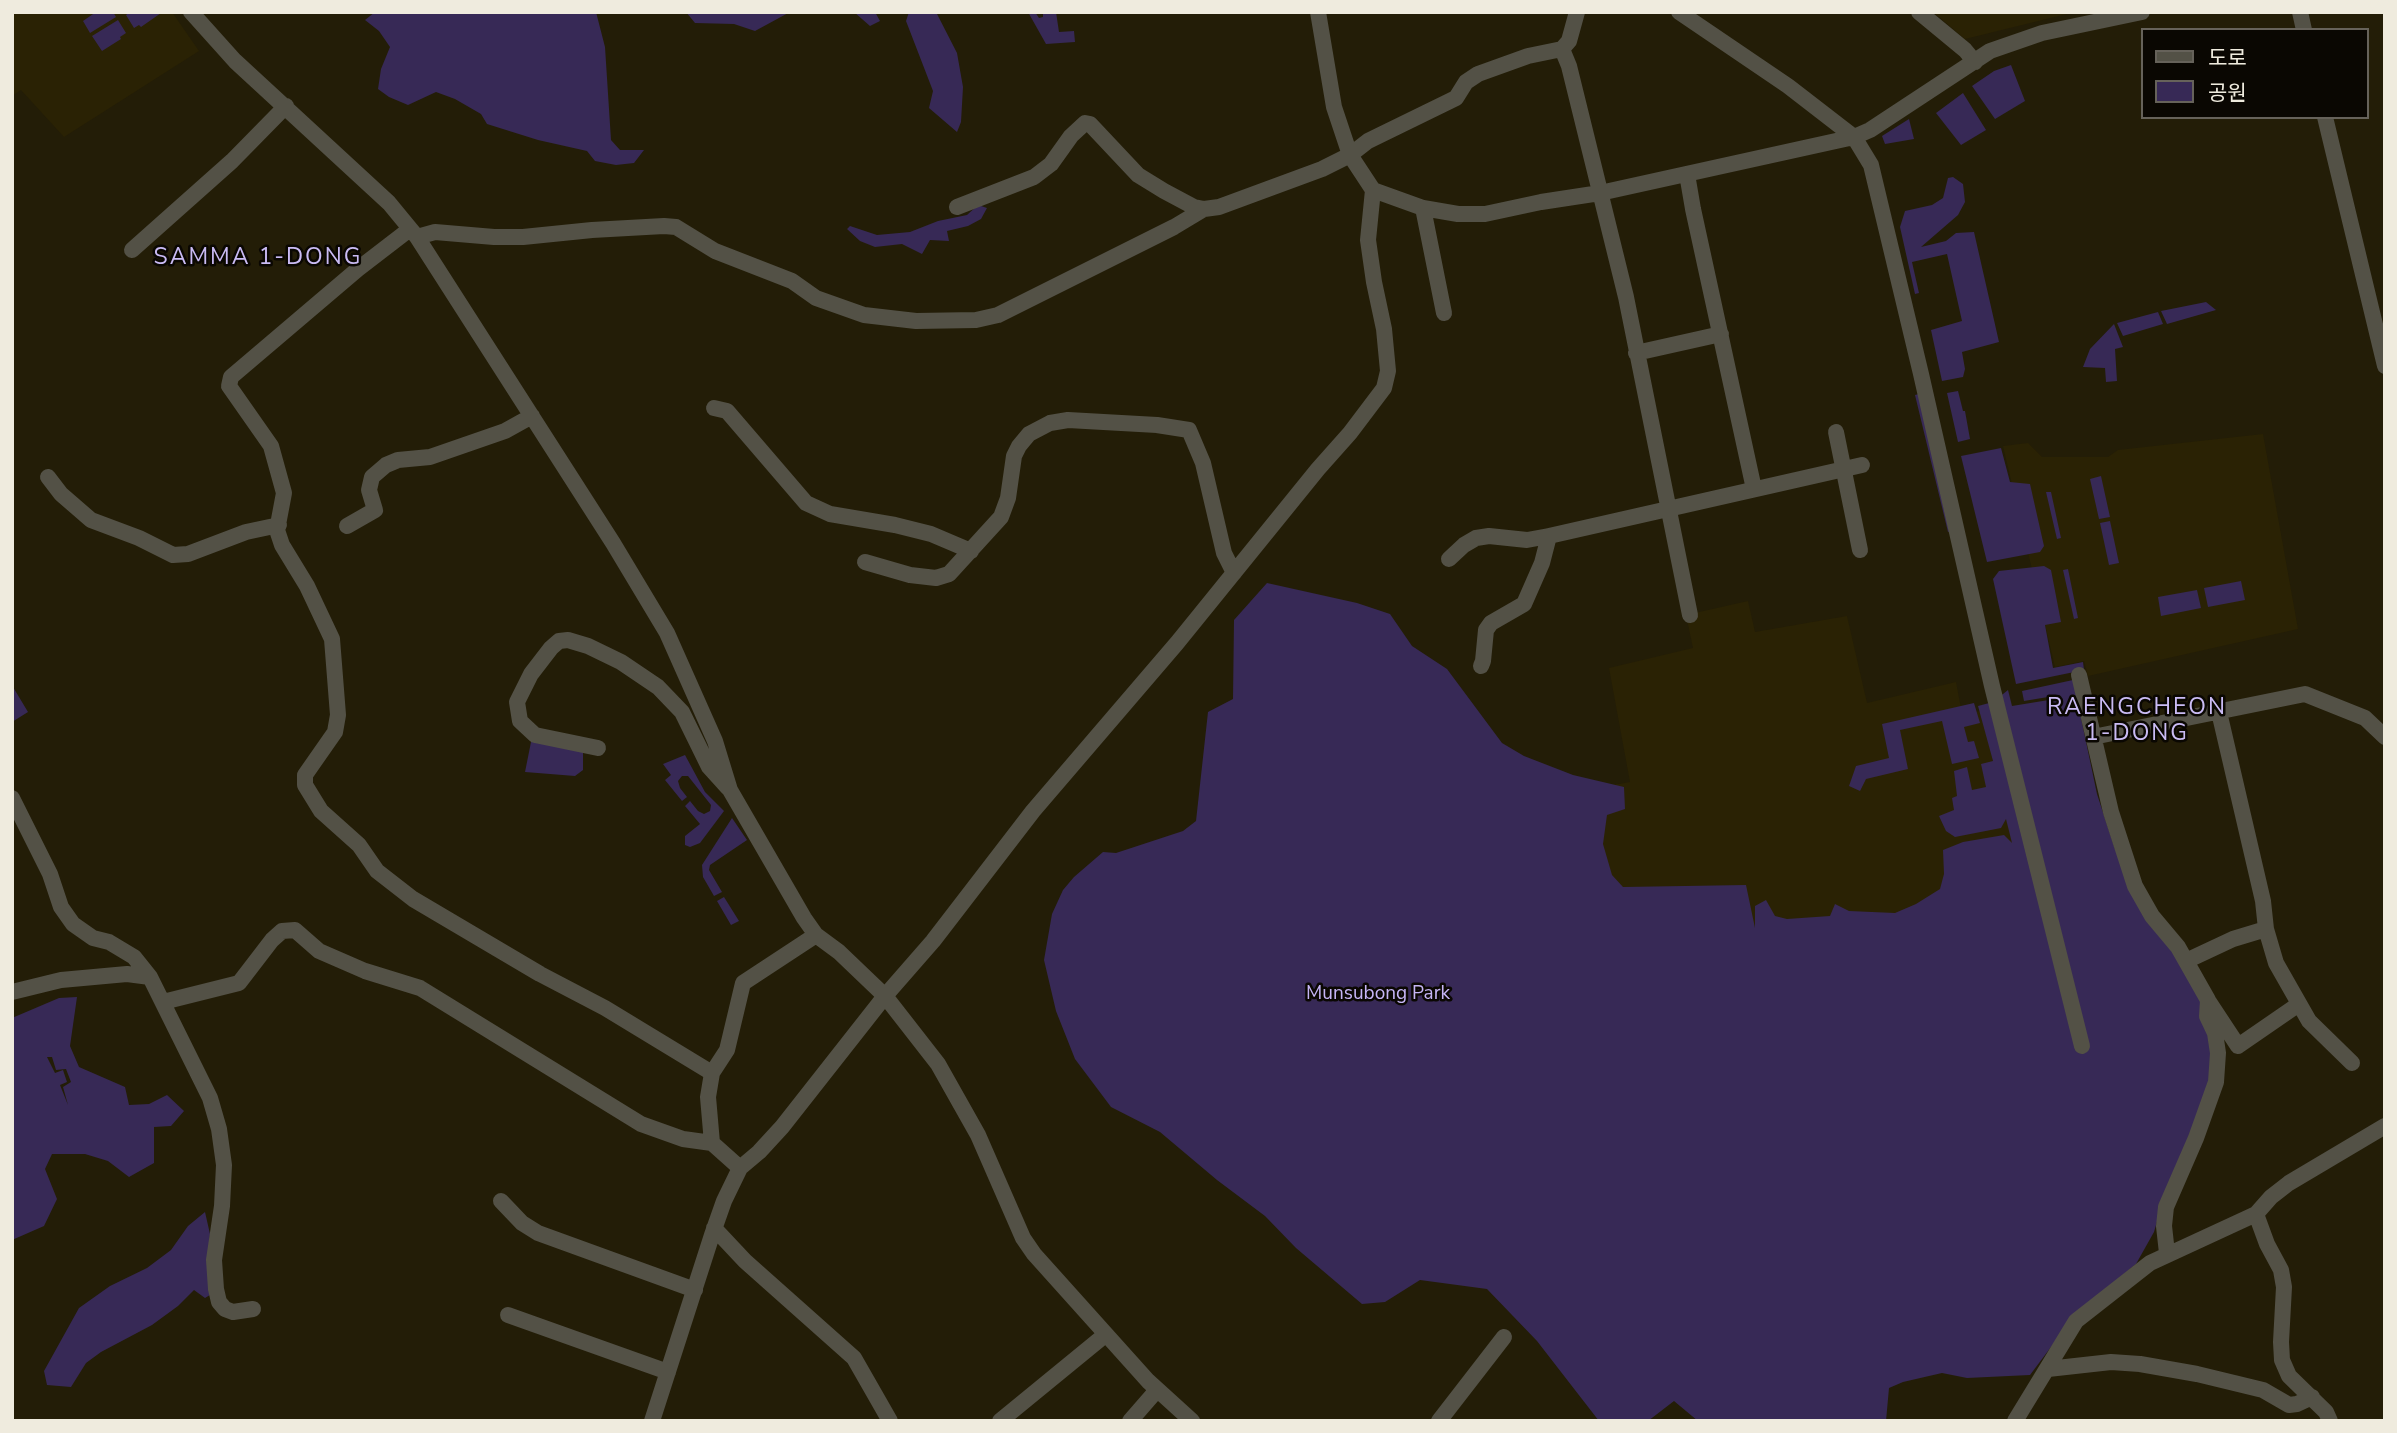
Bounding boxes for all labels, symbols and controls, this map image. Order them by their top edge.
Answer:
legend [2142,28,2369,119]
text: 도로 [2208,44,2247,72]
text: 공원 [2208,79,2247,107]
district label: SAMMA 1-DONG [155,244,361,272]
district label: RAENGCHEON 1-DONG [2048,694,2226,748]
park label: Munsubong Park [1306,983,1450,1005]

